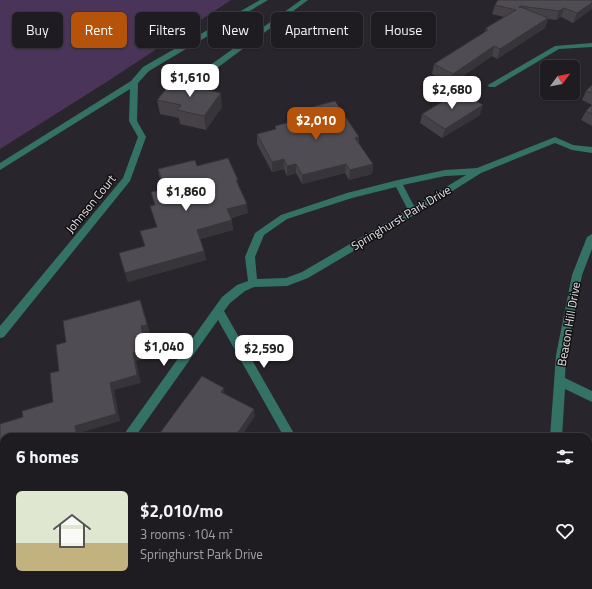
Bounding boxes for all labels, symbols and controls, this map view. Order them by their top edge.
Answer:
chip: Buy [12,12,63,48]
chip: Rent [71,12,127,48]
chip: Filters [135,12,200,48]
chip: New [208,12,263,48]
chip: Apartment [271,12,363,48]
chip: House [371,12,436,48]
north arrow [540,60,580,100]
map controls [540,60,580,100]
pin: $1,610 [157,64,223,98]
text: $1,610 [170,67,210,87]
pin: $2,680 [419,76,485,110]
text: $2,680 [432,79,472,99]
pin: $2,010 [283,107,349,141]
text: $2,010 [296,110,336,130]
street label: Johnson Court [61,169,121,237]
pin: $1,860 [153,178,219,212]
street label: Springhurst Park Drive [347,180,454,255]
text: $1,860 [166,181,206,201]
street label: Beacon Hill Drive [552,280,585,368]
pin: $1,040 [131,333,197,367]
pin: $2,590 [231,335,297,369]
text: $1,040 [144,336,184,356]
text: $2,590 [244,338,284,358]
text: 6 homes [16,444,79,470]
icon: filters [554,446,576,468]
text: $2,010/mo [140,498,223,524]
icon: home [48,507,96,555]
icon: heart [554,520,576,542]
text: 3 rooms · 104 m² [140,524,233,544]
text: Springhurst Park Drive [140,544,263,564]

